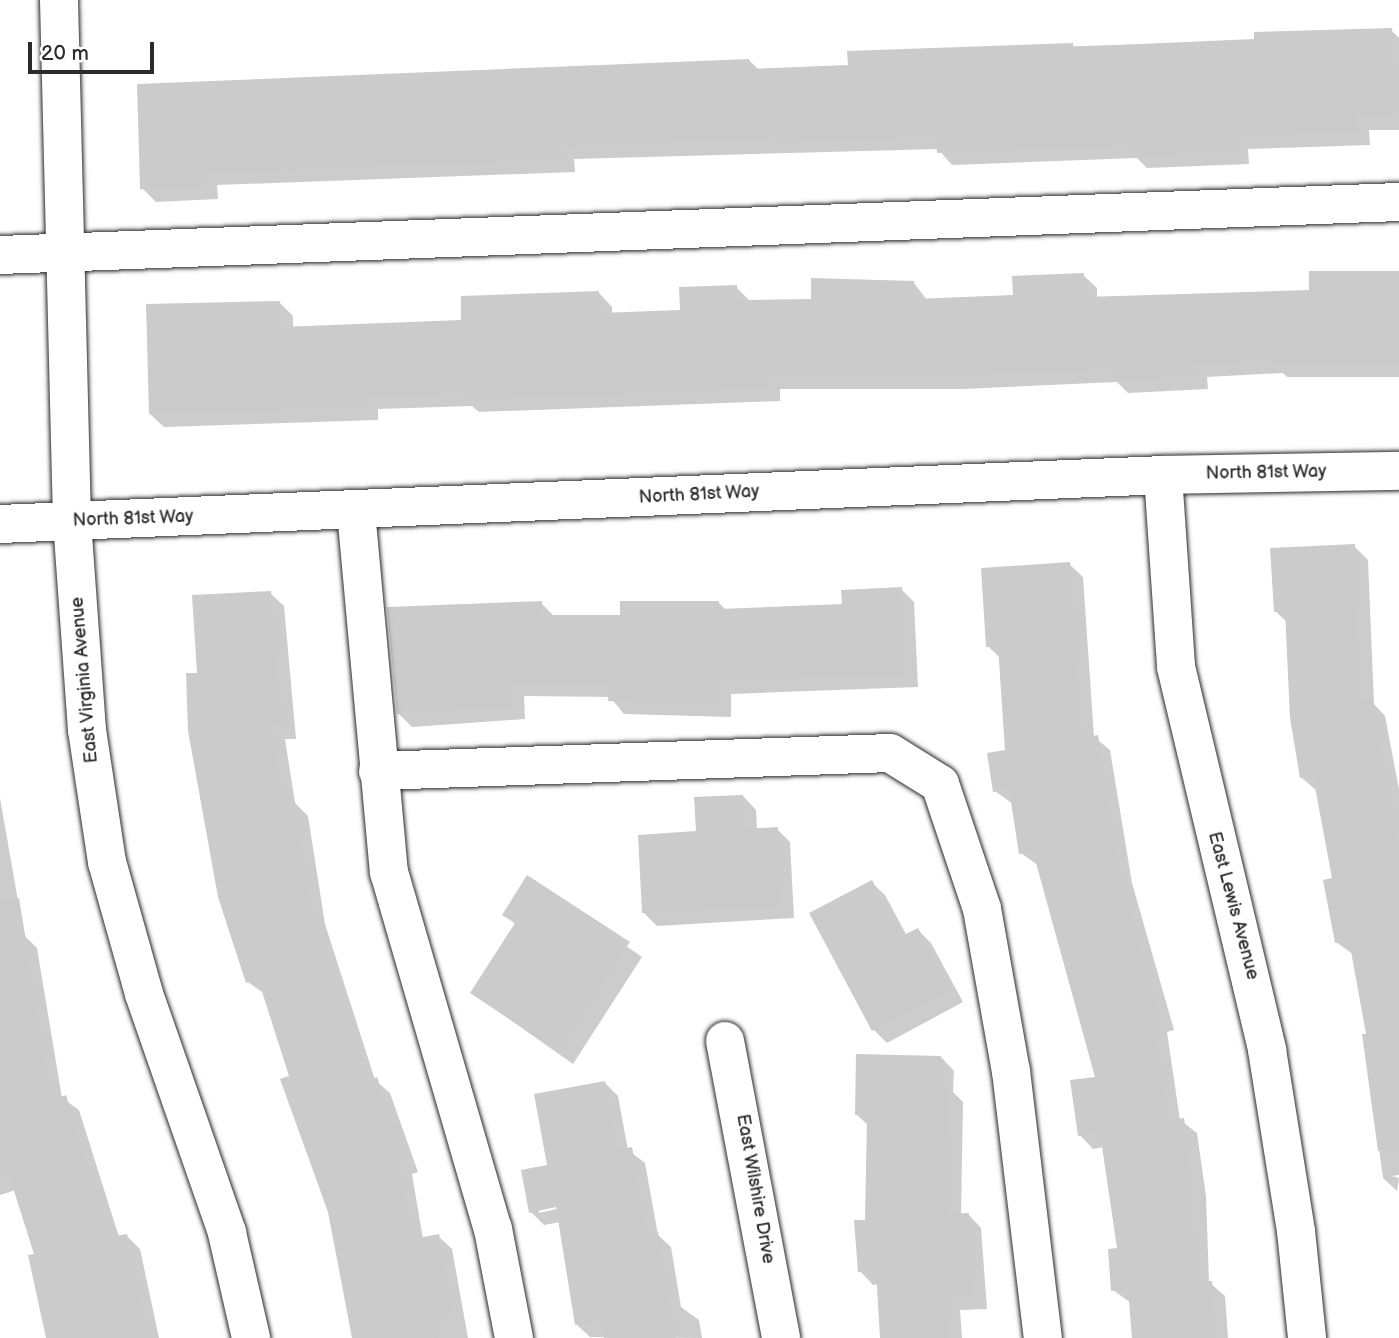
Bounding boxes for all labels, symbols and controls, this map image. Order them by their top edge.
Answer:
scale bar [32,28,158,72]
text: 20 m [41,41,89,66]
street label: North 81st Way [1205,461,1327,485]
street label: North 81st Way [638,481,760,509]
street label: North 81st Way [72,506,194,532]
street label: East Virginia Avenue [67,596,103,764]
street label: East Lewis Avenue [1203,830,1263,982]
street label: East Wilshire Drive [731,1112,779,1266]

